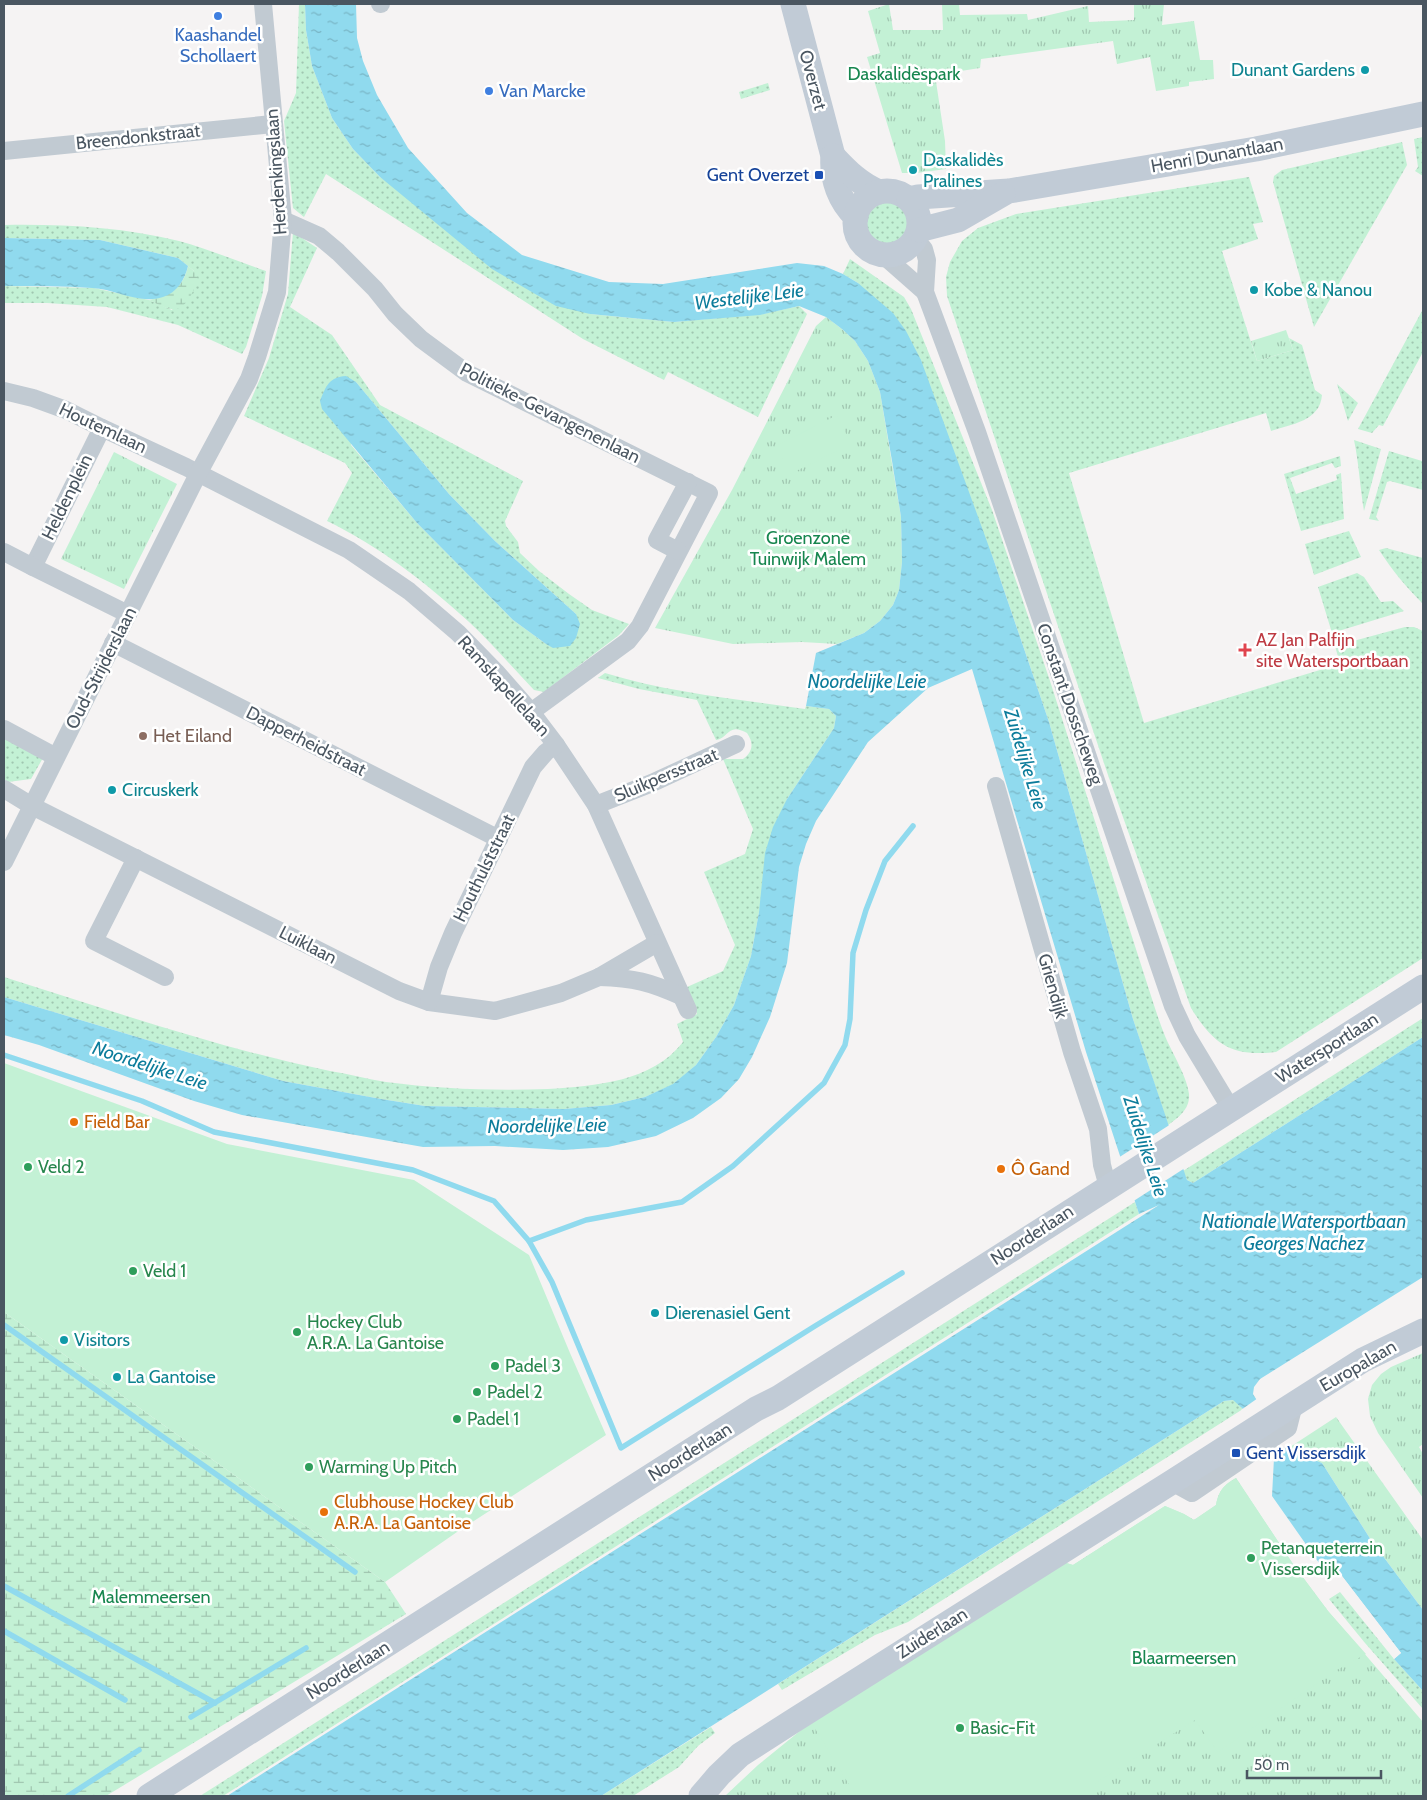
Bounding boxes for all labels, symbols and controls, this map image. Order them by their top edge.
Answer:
marker: Kaashandel Schollaert [212,10,224,22]
place label: Kaashandel Schollaert [175,24,262,67]
street label: Overzet [794,48,832,112]
place label: Dunant Gardens [1231,59,1355,81]
park label: Daskalidèspark [848,63,961,85]
marker: Dunant Gardens [1359,64,1371,76]
place label: Van Marcke [499,80,586,102]
marker: Van Marcke [483,85,495,97]
street label: Herdenkingslaan [261,108,291,236]
street label: Breendonkstraat [75,120,201,154]
street label: Henri Dunantlaan [1149,133,1285,177]
place label: Daskalidès Pralines [923,149,1003,192]
place label: Gent Overzet [707,164,809,186]
marker: Daskalidès Pralines [907,164,919,176]
marker: Gent Overzet [813,169,825,181]
water label: Westelijke Leie [693,278,805,315]
place label: Kobe & Nanou [1264,279,1372,301]
marker: Kobe & Nanou [1248,284,1260,296]
street label: Politieke-Gevangenenlaan [456,358,644,468]
street label: Houtemlaan [56,398,150,458]
street label: Heldenplein [37,451,97,543]
park label: Groenzone Tuinwijk Malem [750,527,866,570]
street label: Oud-Strijderslaan [61,603,141,733]
street label: Constant Dosscheweg [1032,620,1108,788]
place label: AZ Jan Palfijn site Watersportbaan [1256,629,1409,672]
street label: Ramskapellelaan [453,631,555,741]
marker: AZ Jan Palfijn site Watersportbaan [1238,643,1252,657]
water label: Noordelijke Leie [807,670,927,693]
street label: Dapperheidstraat [242,701,370,781]
water label: Zuidelijke Leie [999,705,1052,813]
place label: Het Eiland [153,725,232,747]
marker: Het Eiland [137,730,149,742]
street label: Sluikpersstraat [611,743,721,807]
place label: Circuskerk [122,779,200,801]
marker: Circuskerk [106,784,118,796]
street label: Houthulststraat [448,811,520,925]
street label: Luiklaan [275,921,341,969]
street label: Griendijk [1033,951,1073,1022]
street label: Watersportlaan [1272,1008,1382,1088]
water label: Noordelijke Leie [90,1036,210,1095]
water label: Zuidelijke Leie [1118,1092,1173,1200]
place label: Field Bar [84,1111,150,1133]
water label: Noordelijke Leie [487,1113,607,1138]
marker: Field Bar [68,1116,80,1128]
place label: Veld 2 [38,1156,85,1178]
place label: Ô Gand [1011,1158,1070,1180]
marker: Veld 2 [22,1161,34,1173]
marker: Ô Gand [995,1163,1007,1175]
street label: Noorderlaan [987,1200,1077,1270]
water label: Nationale Watersportbaan Georges Nachez [1202,1210,1406,1255]
place label: Veld 1 [143,1260,186,1282]
marker: Veld 1 [127,1265,139,1277]
place label: Dierenasiel Gent [665,1302,790,1324]
marker: Dierenasiel Gent [649,1307,661,1319]
place label: Hockey Club A.R.A. La Gantoise [307,1311,444,1354]
marker: Hockey Club A.R.A. La Gantoise [291,1326,303,1338]
place label: Visitors [74,1329,130,1351]
marker: Visitors [58,1334,70,1346]
street label: Europalaan [1316,1335,1400,1397]
place label: Padel 3 [505,1355,561,1377]
marker: Padel 3 [489,1360,501,1372]
place label: La Gantoise [127,1366,216,1388]
marker: La Gantoise [111,1371,123,1383]
place label: Padel 2 [487,1381,543,1403]
marker: Padel 2 [471,1386,483,1398]
place label: Padel 1 [467,1408,519,1430]
marker: Padel 1 [451,1413,463,1425]
street label: Noorderlaan [644,1418,736,1486]
place label: Gent Vissersdijk [1246,1442,1367,1464]
marker: Gent Vissersdijk [1230,1447,1242,1459]
place label: Warming Up Pitch [319,1456,457,1478]
marker: Warming Up Pitch [303,1461,315,1473]
place label: Clubhouse Hockey Club A.R.A. La Gantoise [334,1491,514,1534]
marker: Clubhouse Hockey Club A.R.A. La Gantoise [318,1506,330,1518]
place label: Petanqueterrein Vissersdijk [1261,1537,1383,1580]
marker: Petanqueterrein Vissersdijk [1245,1552,1257,1564]
park label: Malemmeersen [92,1586,210,1608]
street label: Zuiderlaan [893,1603,971,1663]
street label: Noorderlaan [302,1636,394,1704]
park label: Blaarmeersen [1132,1647,1236,1669]
place label: Basic-Fit [970,1717,1035,1739]
marker: Basic-Fit [954,1722,966,1734]
scale bar [1247,1748,1381,1780]
text: 50 m [1254,1756,1289,1774]

